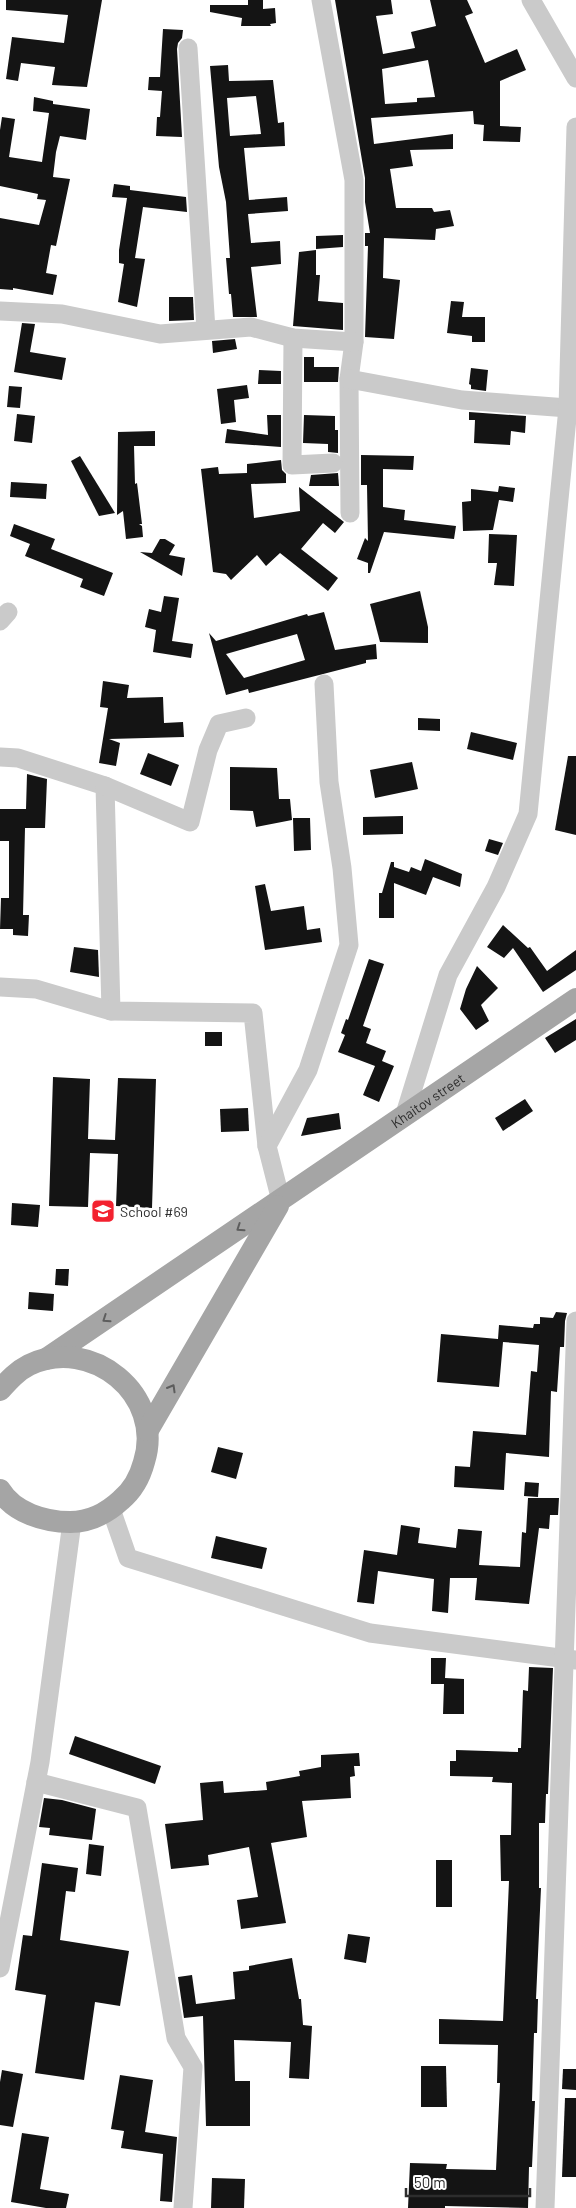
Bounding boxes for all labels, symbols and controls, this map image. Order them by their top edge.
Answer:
street label: Khaitov street [387,1069,467,1131]
school or university icon: School #69 [90,1198,116,1224]
place label: School #69 [120,1203,188,1220]
one-way arrow [237,1222,246,1231]
one-way arrow [102,1313,111,1322]
one-way arrow [166,1384,176,1393]
scale bar [406,2166,530,2198]
text: 50 m [414,2173,446,2191]

